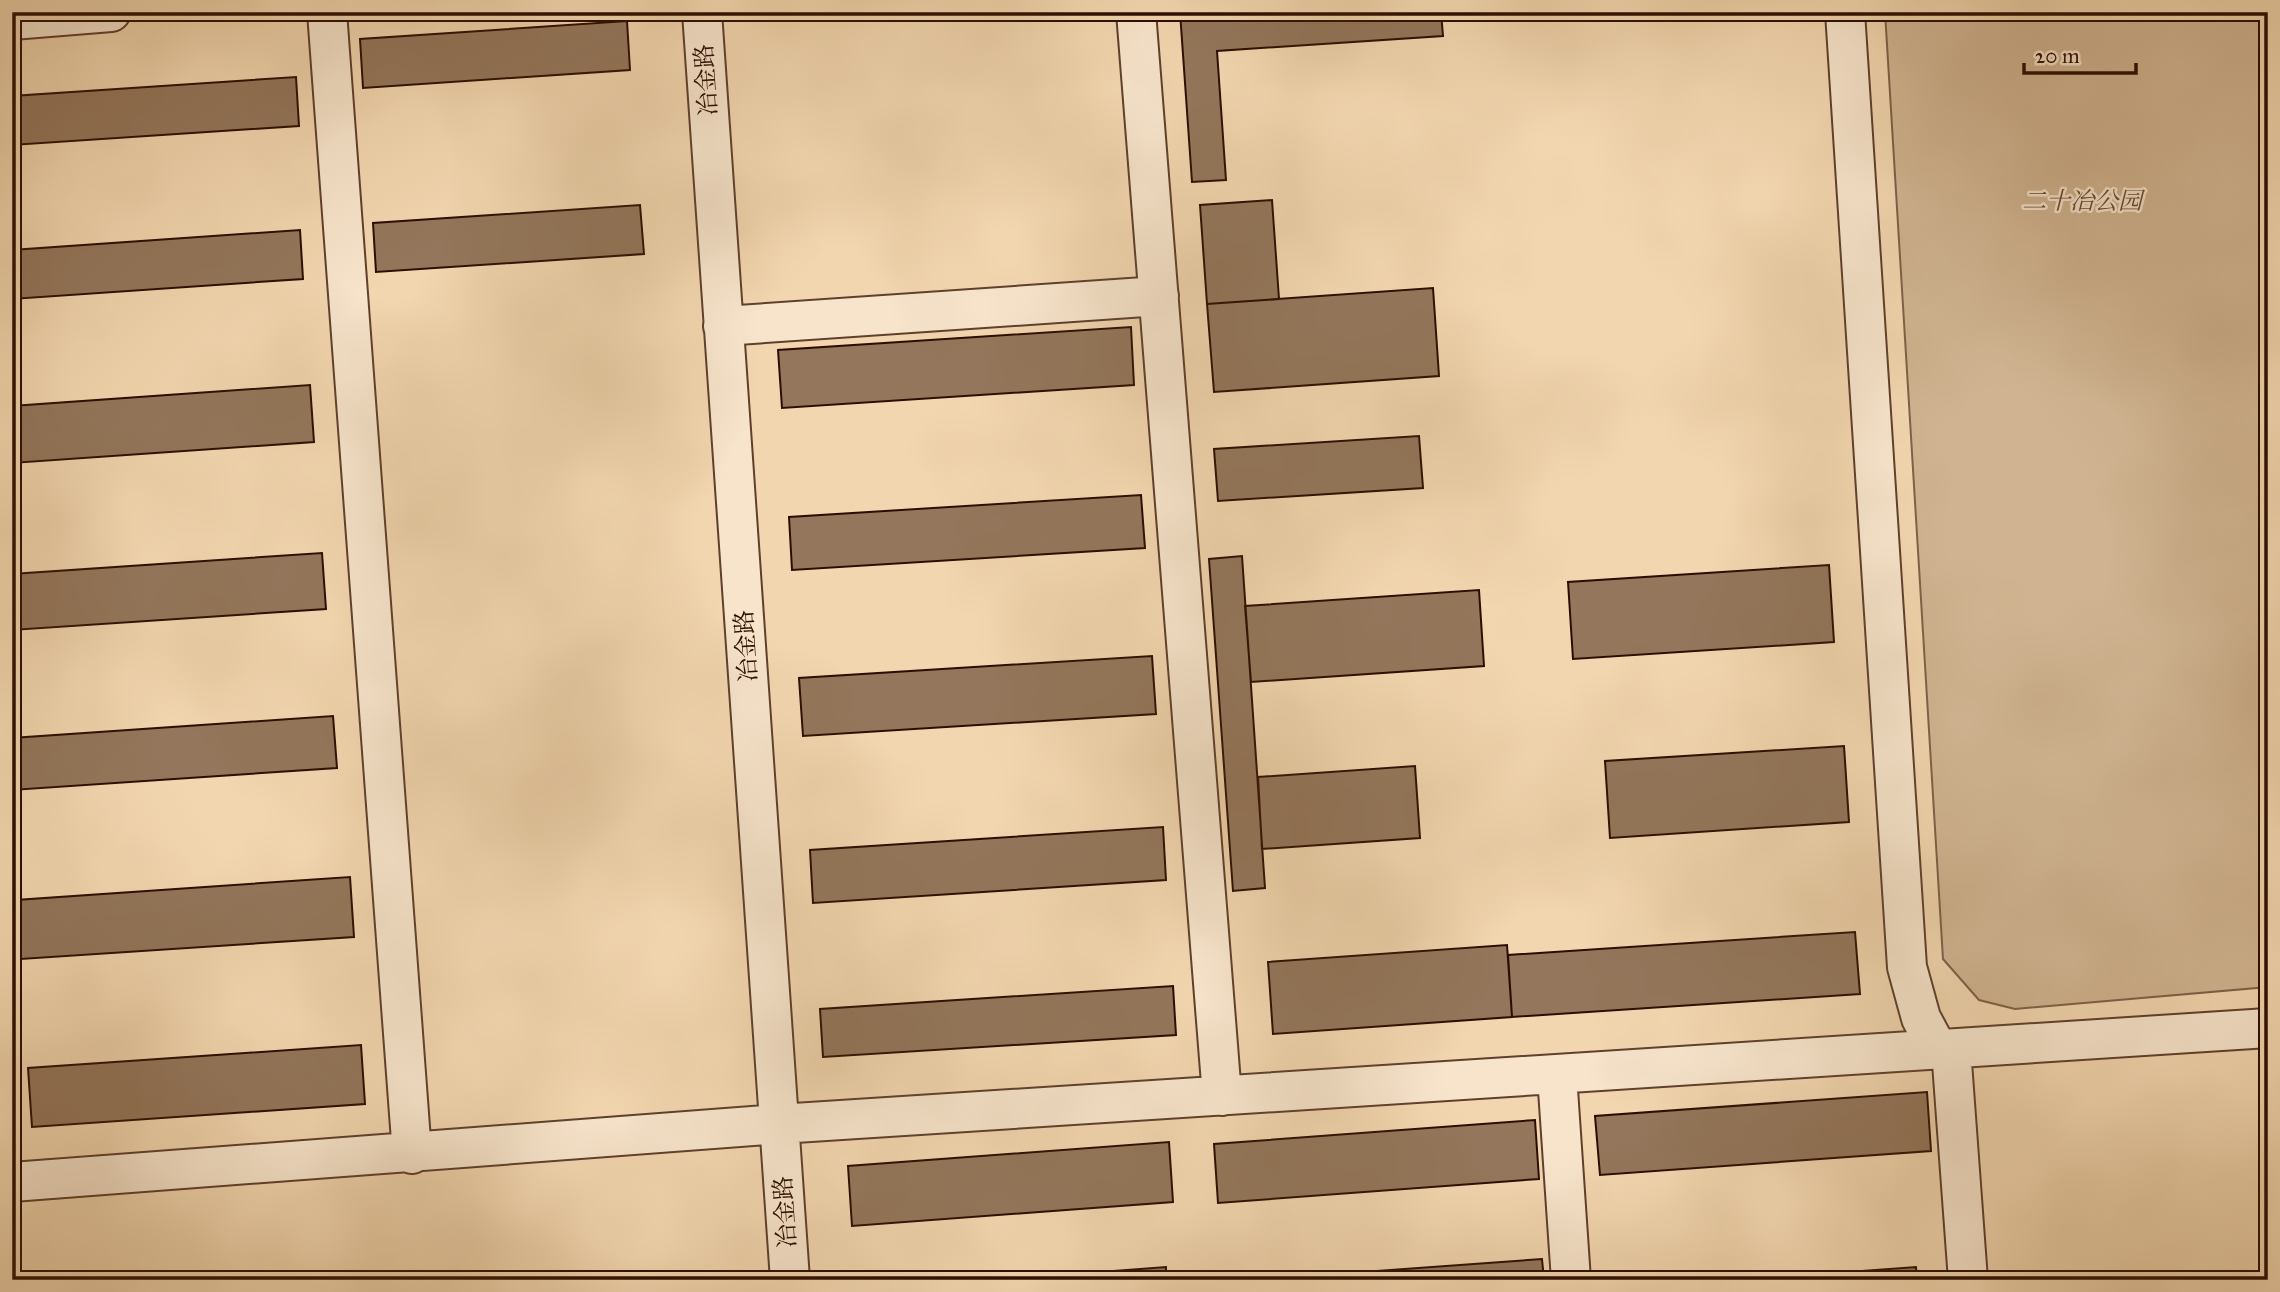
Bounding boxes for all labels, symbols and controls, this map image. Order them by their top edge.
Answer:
scale bar [2024,32,2136,76]
street label: 冶金路 [689,43,723,117]
text: 20 m [2035,43,2080,69]
park label: 二十冶公园 [2022,186,2146,216]
street label: 冶金路 [729,609,763,683]
street label: 冶金路 [768,1175,802,1249]

